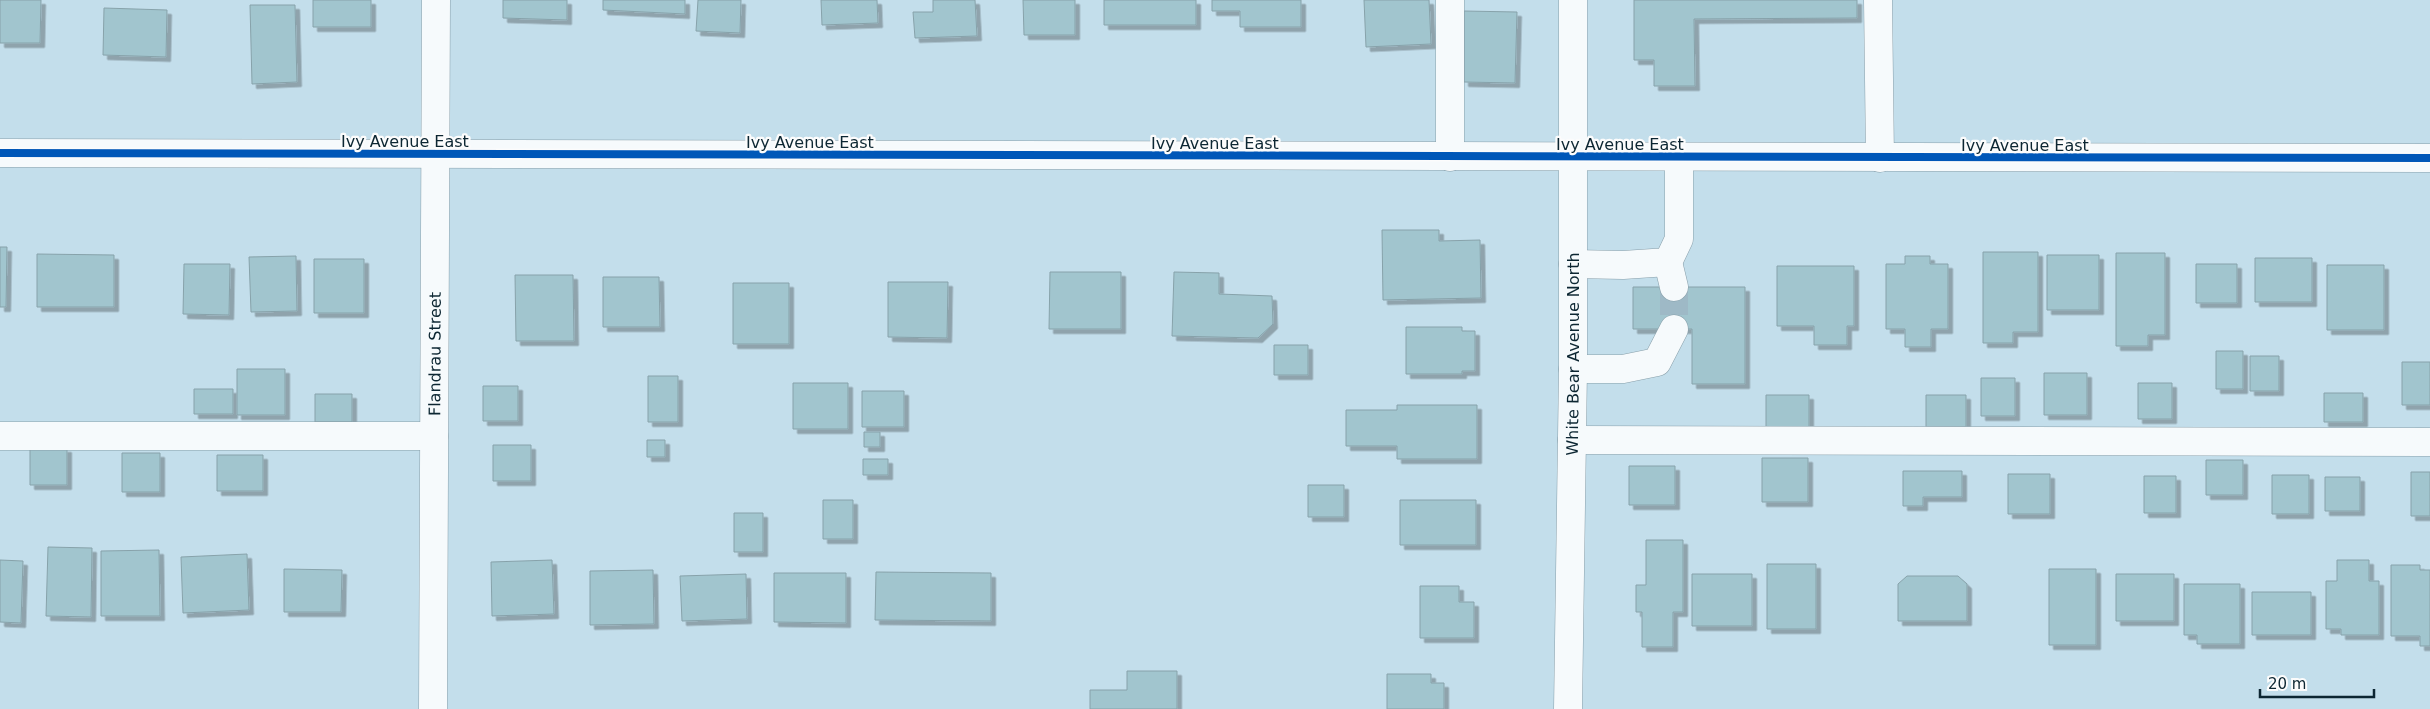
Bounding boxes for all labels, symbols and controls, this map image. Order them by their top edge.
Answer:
street label: Ivy Avenue East [341,132,469,151]
street label: Ivy Avenue East [746,133,874,152]
street label: Ivy Avenue East [1151,134,1279,153]
street label: Ivy Avenue East [1556,135,1684,154]
street label: Ivy Avenue East [1961,136,2089,155]
street label: White Bear Avenue North [1562,252,1583,456]
street label: Flandrau Street [425,292,444,416]
scale bar [2260,666,2374,698]
text: 20 m [2268,675,2306,693]

